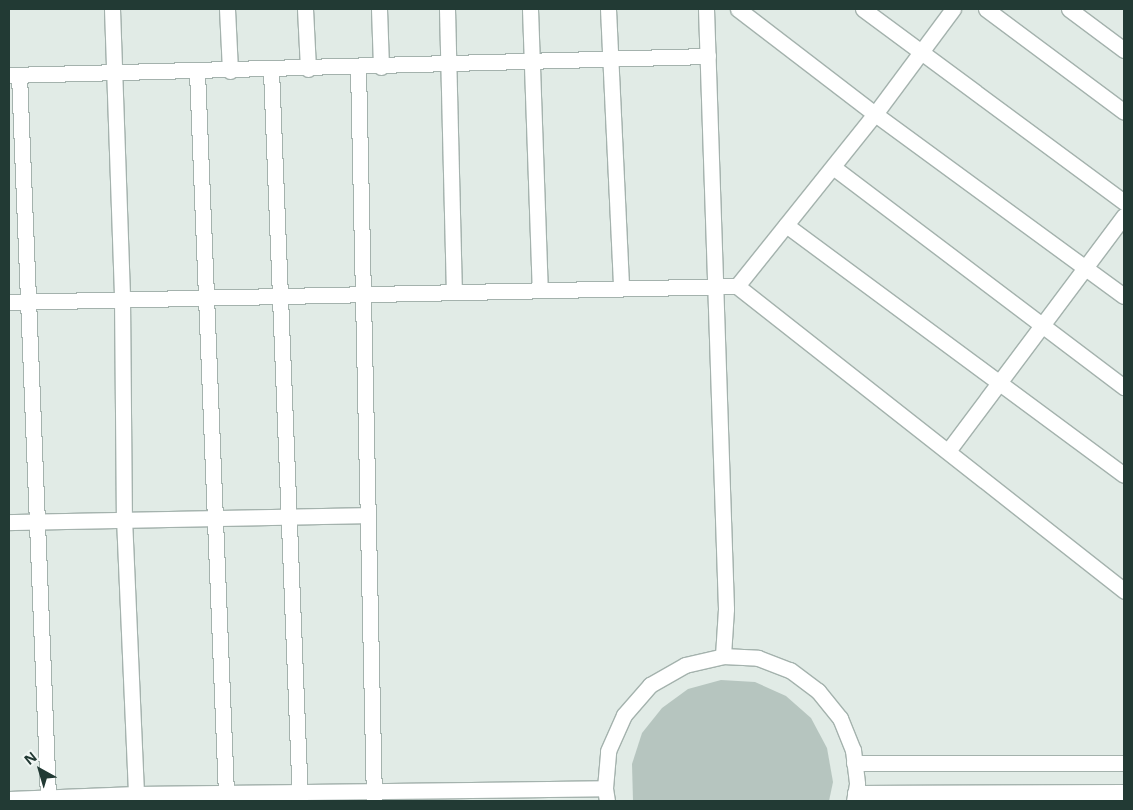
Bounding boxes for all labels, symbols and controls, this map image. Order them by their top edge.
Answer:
north arrow [15,745,65,795]
text: N [20,747,41,769]

